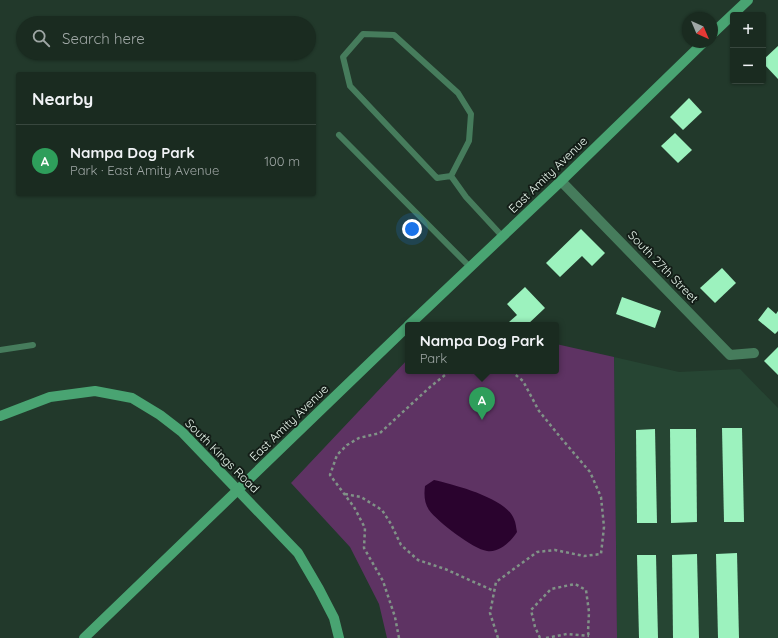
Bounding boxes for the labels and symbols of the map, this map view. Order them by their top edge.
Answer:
north arrow [682,12,718,48]
street label: East Amity Avenue [505,133,590,216]
your location [402,219,422,239]
street label: South 27th Street [625,227,702,306]
street label: East Amity Avenue [246,381,331,464]
pin: A [469,387,495,420]
street label: South Kings Road [182,415,263,496]

